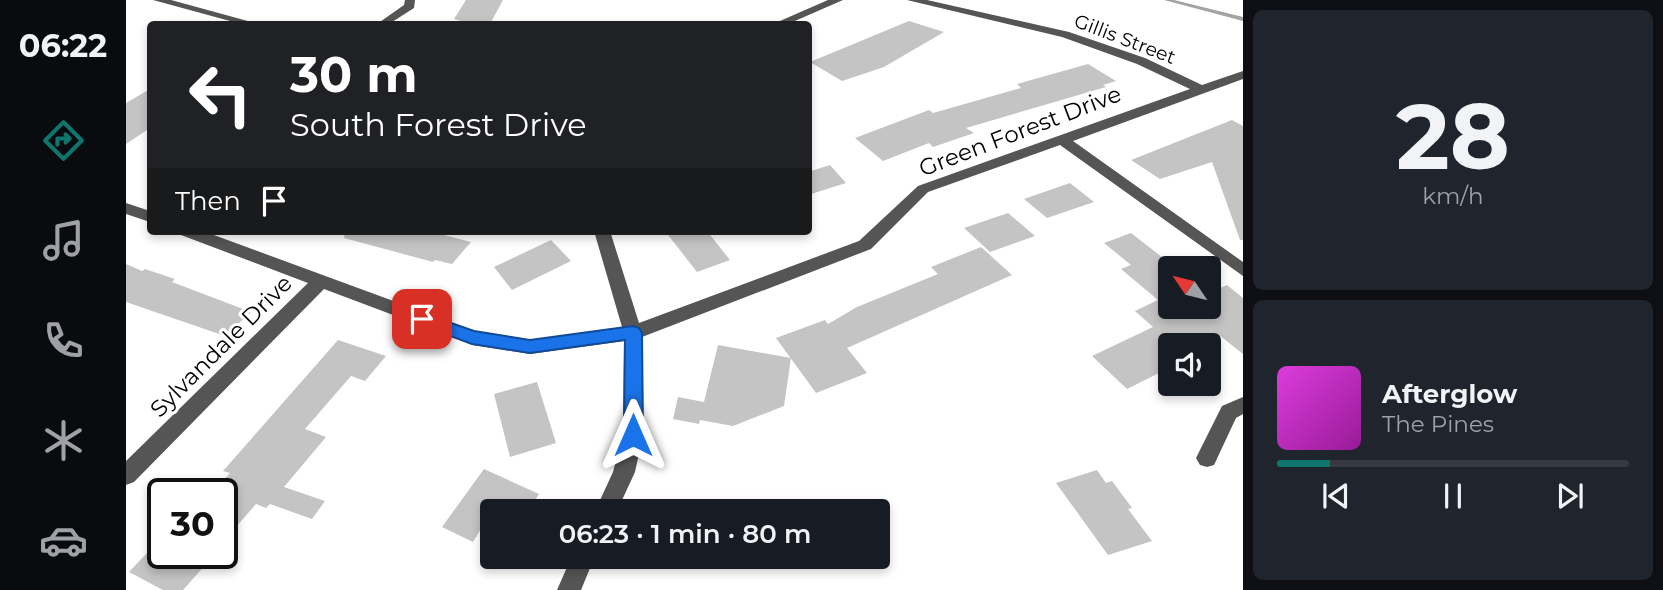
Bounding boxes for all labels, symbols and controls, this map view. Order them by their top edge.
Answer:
street label: Gillis Street [1071,9,1179,69]
text: 06:22 [19,26,107,65]
text: 30 m [290,45,418,104]
icon: left [175,49,266,140]
street label: Green Forest Drive [915,80,1125,182]
text: 28 [1396,81,1510,192]
text: South Forest Drive [290,105,587,144]
icon: directions [39,116,88,165]
icon: arrive [255,182,293,220]
text: km/h [1422,182,1484,210]
text: Then [175,185,241,217]
icon: music [39,216,88,265]
north arrow [1158,256,1222,318]
map controls [1158,256,1221,396]
street label: Sylvandale Drive [144,269,298,423]
pin [392,289,452,349]
icon: arrive [403,300,441,338]
icon: phone [39,316,88,365]
button: sound [1158,333,1221,396]
text: Afterglow [1382,378,1517,410]
position arrow [596,398,670,472]
text: The Pines [1382,410,1494,438]
icon: climate [39,416,88,465]
icon: previous [1317,477,1355,515]
icon: pause [1434,477,1472,515]
icon: next [1551,477,1589,515]
speed limit sign: 30 [147,478,238,569]
icon: car [39,516,88,565]
text: 06:23 · 1 min · 80 m [559,518,811,550]

